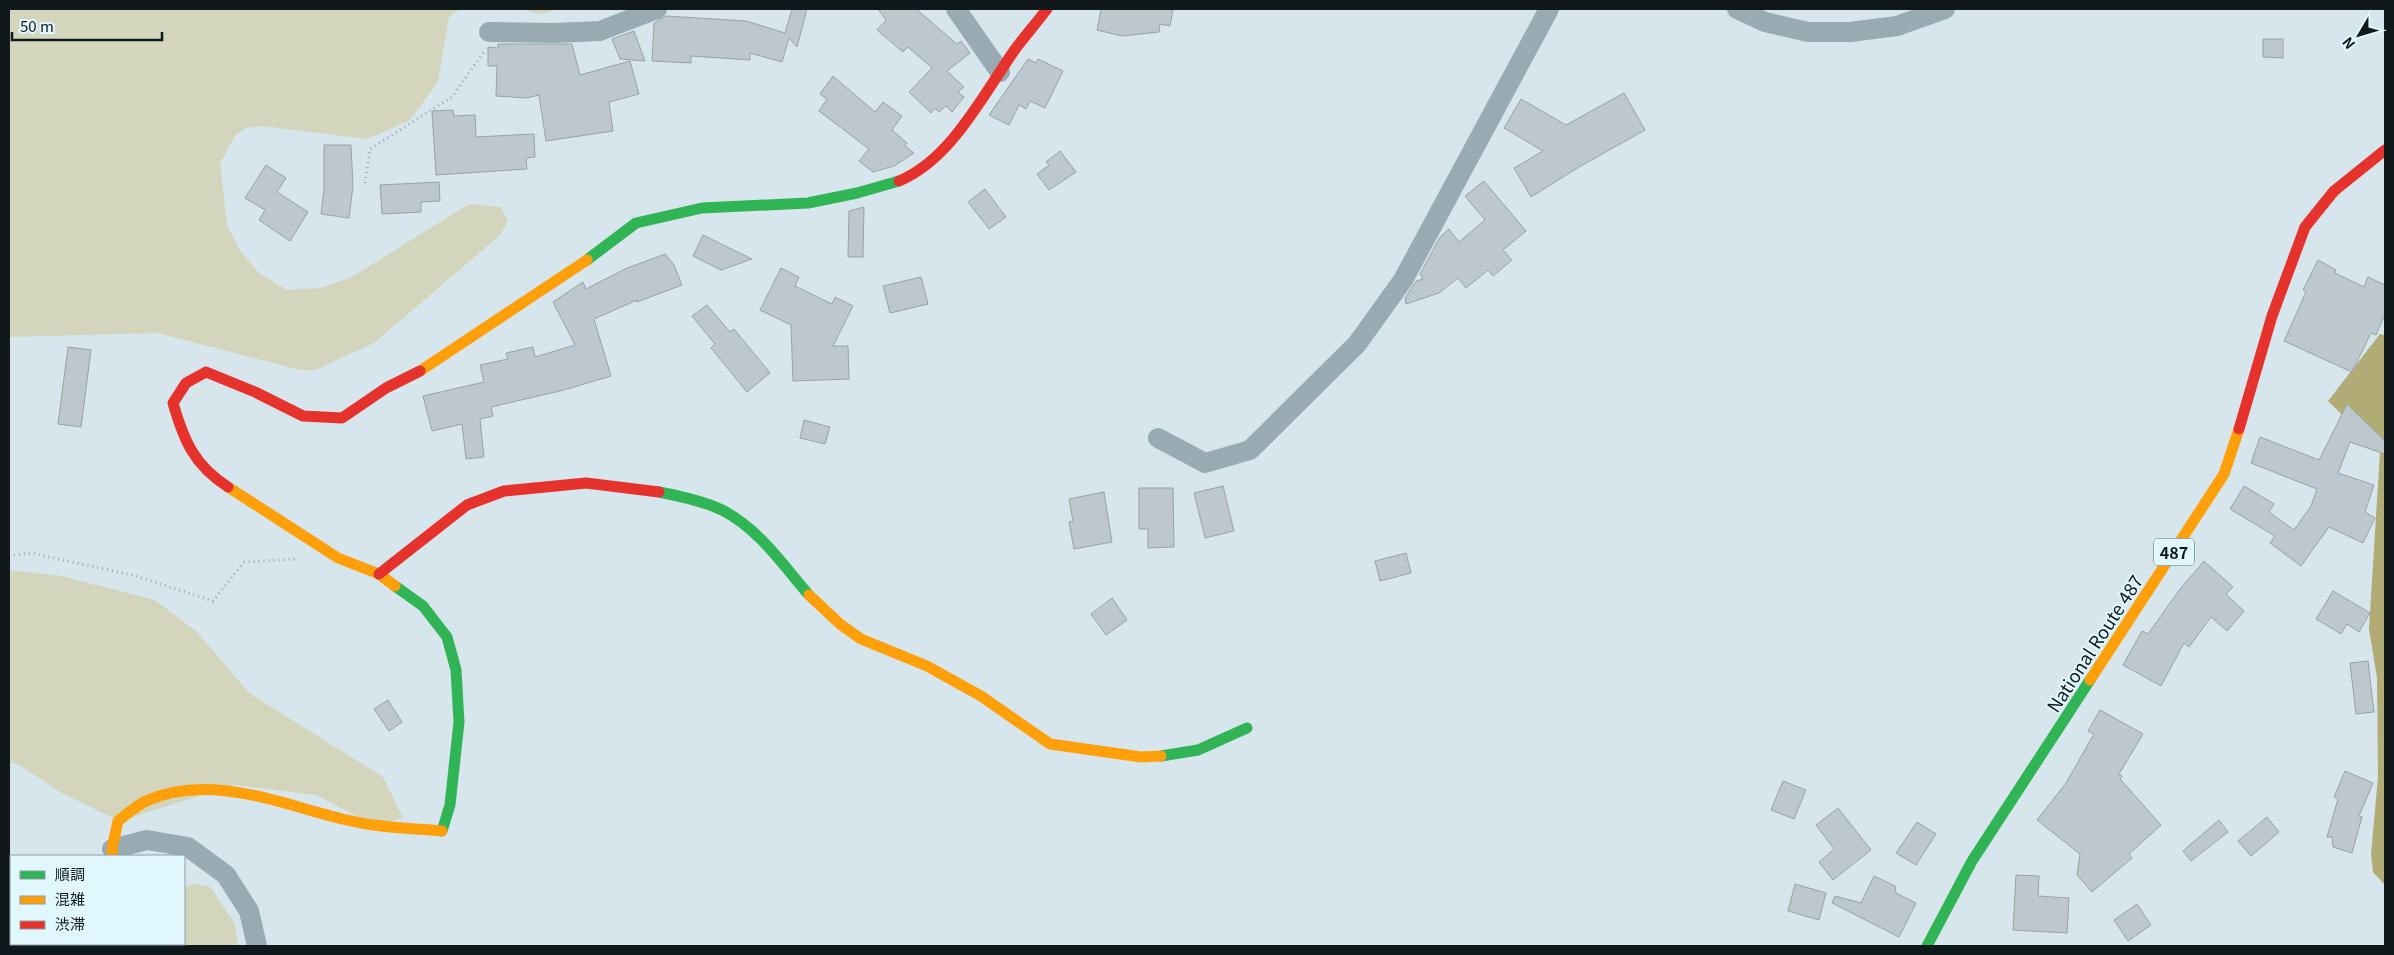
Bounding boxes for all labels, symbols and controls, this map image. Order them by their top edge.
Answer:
scale bar [12,10,162,42]
north arrow [2334,10,2384,60]
text: 50 m [20,15,54,36]
text: N [2337,33,2359,54]
road number: 487 [2154,538,2194,566]
street label: National Route 487 [2040,569,2148,717]
legend [10,855,185,945]
text: 順調 [55,863,85,884]
text: 混雑 [55,888,85,909]
text: 渋滞 [55,913,85,934]

